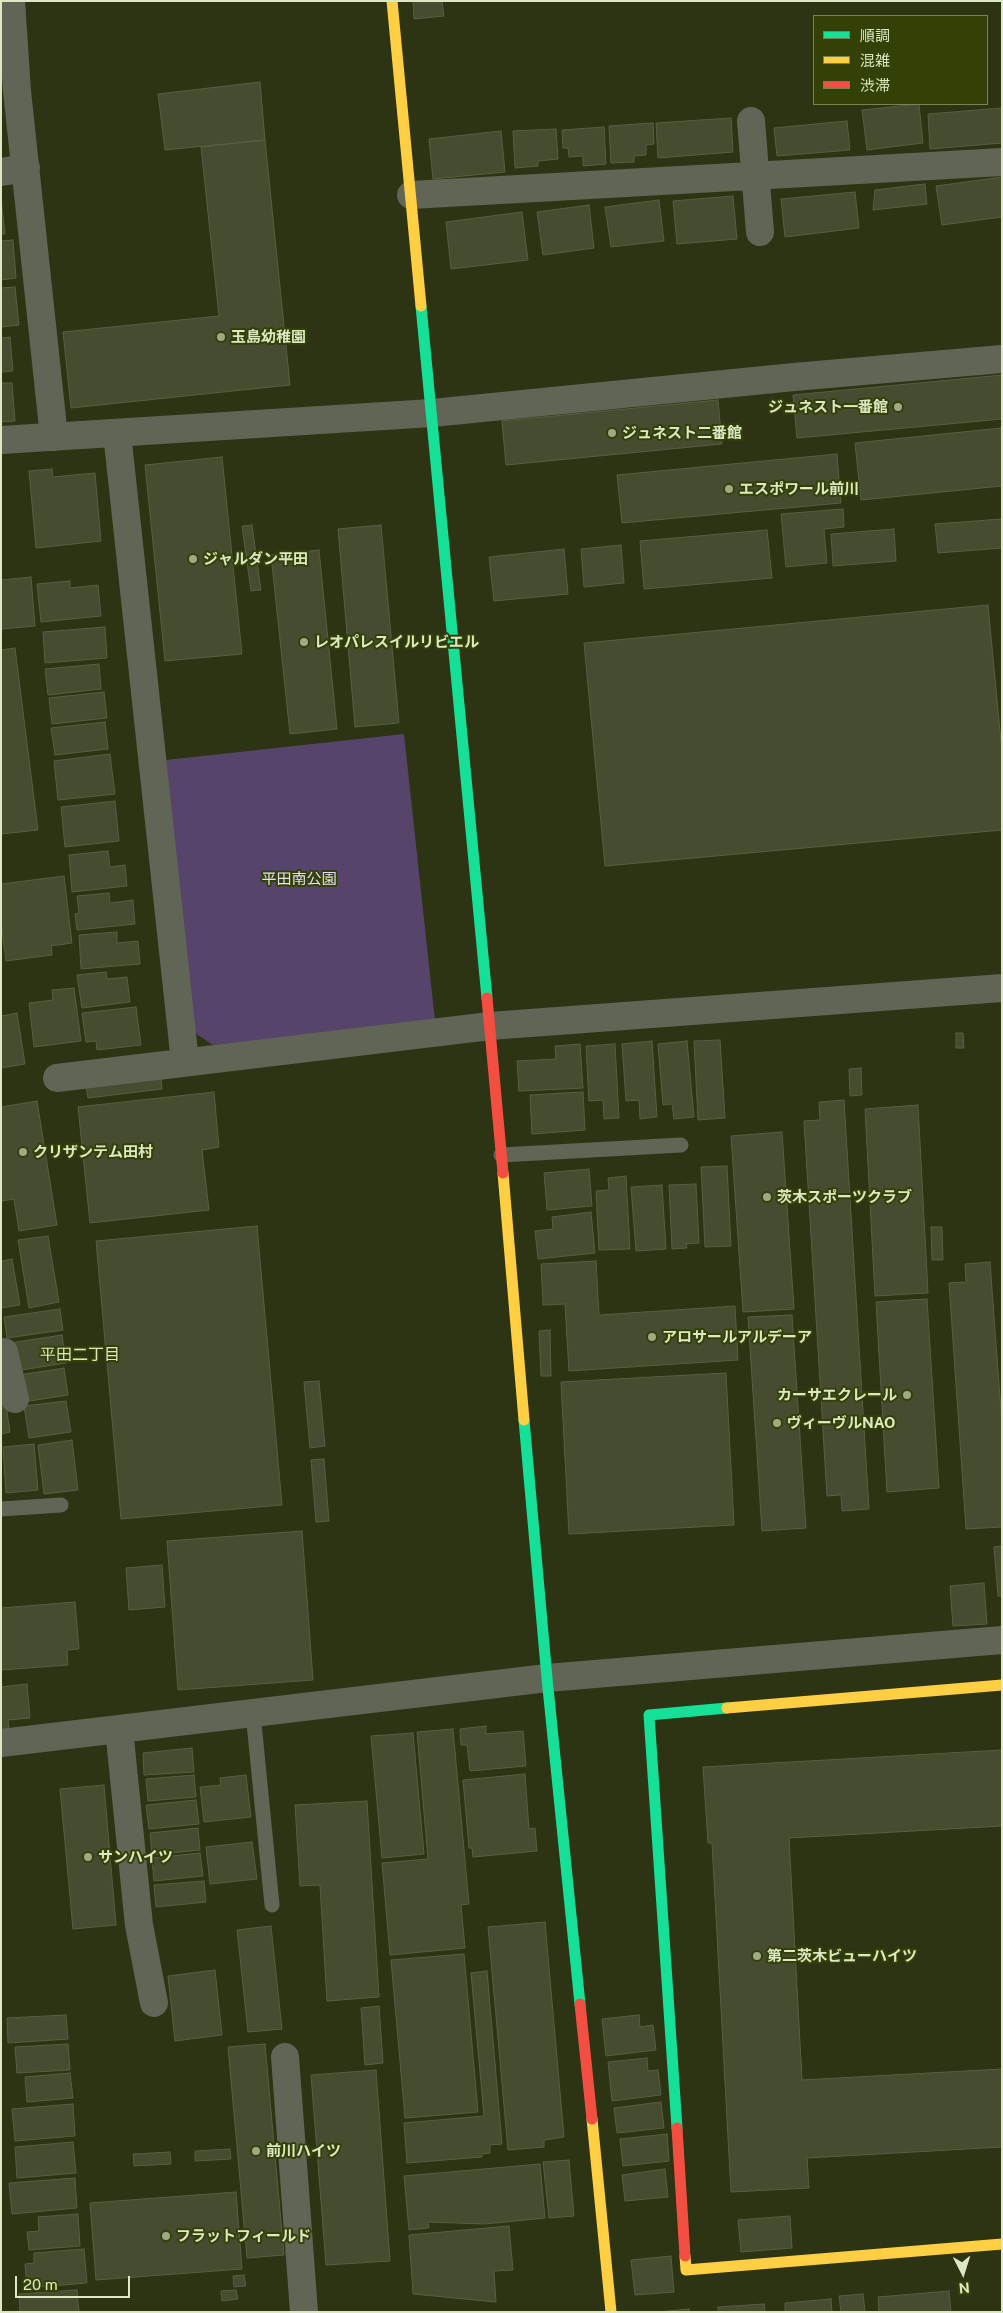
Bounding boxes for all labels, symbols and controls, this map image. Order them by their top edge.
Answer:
legend [813,15,988,105]
text: 順調 [860,27,890,44]
text: 混雑 [860,52,890,69]
text: 渋滞 [860,77,890,94]
place label: 玉島幼稚園 [231,328,306,346]
marker: 玉島幼稚園 [215,331,227,343]
place label: ジュネスト一番館 [768,398,888,416]
marker: ジュネスト一番館 [892,401,904,413]
place label: ジュネスト二番館 [622,424,742,442]
marker: ジュネスト二番館 [606,427,618,439]
place label: エスポワール前川 [739,480,859,498]
marker: エスポワール前川 [723,483,735,495]
place label: ジャルダン平田 [203,550,308,568]
marker: ジャルダン平田 [187,553,199,565]
place label: レオパレスイルリビエル [314,633,479,651]
marker: レオパレスイルリビエル [298,636,310,648]
park label: 平田南公園 [262,870,336,888]
place label: クリザンテム田村 [33,1143,153,1161]
marker: クリザンテム田村 [17,1146,29,1158]
place label: 茨木スポーツクラブ [777,1188,912,1206]
marker: 茨木スポーツクラブ [761,1191,773,1203]
place label: アロサールアルデーア [662,1328,812,1346]
marker: アロサールアルデーア [646,1331,658,1343]
district label: 平田二丁目 [40,1345,120,1365]
place label: カーサエクレール [777,1386,897,1404]
marker: カーサエクレール [901,1389,913,1401]
place label: ヴィーヴルNAO [787,1414,896,1432]
marker: ヴィーヴルNAO [771,1417,783,1429]
place label: サンハイツ [98,1848,173,1866]
marker: サンハイツ [82,1851,94,1863]
place label: 第二茨木ビューハイツ [767,1947,917,1965]
marker: 第二茨木ビューハイツ [751,1950,763,1962]
place label: 前川ハイツ [266,2142,341,2160]
marker: 前川ハイツ [250,2145,262,2157]
place label: フラットフィールド [176,2227,311,2245]
marker: フラットフィールド [160,2230,172,2242]
north arrow [938,2248,988,2298]
scale bar [18,2266,132,2298]
text: 20 m [23,2276,58,2293]
text: N [958,2279,970,2296]

